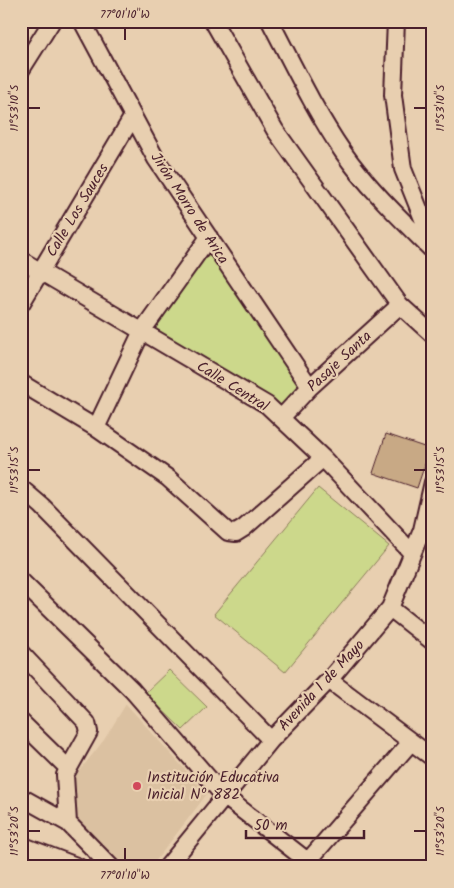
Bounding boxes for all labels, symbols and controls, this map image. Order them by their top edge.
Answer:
text: 77°01'10"W [100,5,150,24]
text: 11°53'10"S [5,84,24,131]
text: 11°53'10"S [431,84,450,131]
street label: Jirón Morro de Arica [144,148,234,269]
street label: Calle Los Sauces [40,159,116,262]
street label: Pasaje Santa [302,325,377,398]
street label: Calle Central [192,355,274,419]
text: 11°53'15"S [5,446,24,494]
text: 11°53'15"S [431,446,450,494]
street label: Avenida 1 de Mayo [273,634,371,737]
place label: Institución Educativa Inicial Nº 882 [147,766,279,807]
marker: Institución Educativa Inicial Nº 882 [131,780,143,792]
text: 11°53'20"S [5,805,24,856]
text: 11°53'20"S [431,805,450,856]
scale bar [246,808,364,840]
text: 50 m [254,814,288,838]
text: 77°01'10"W [100,866,150,885]

